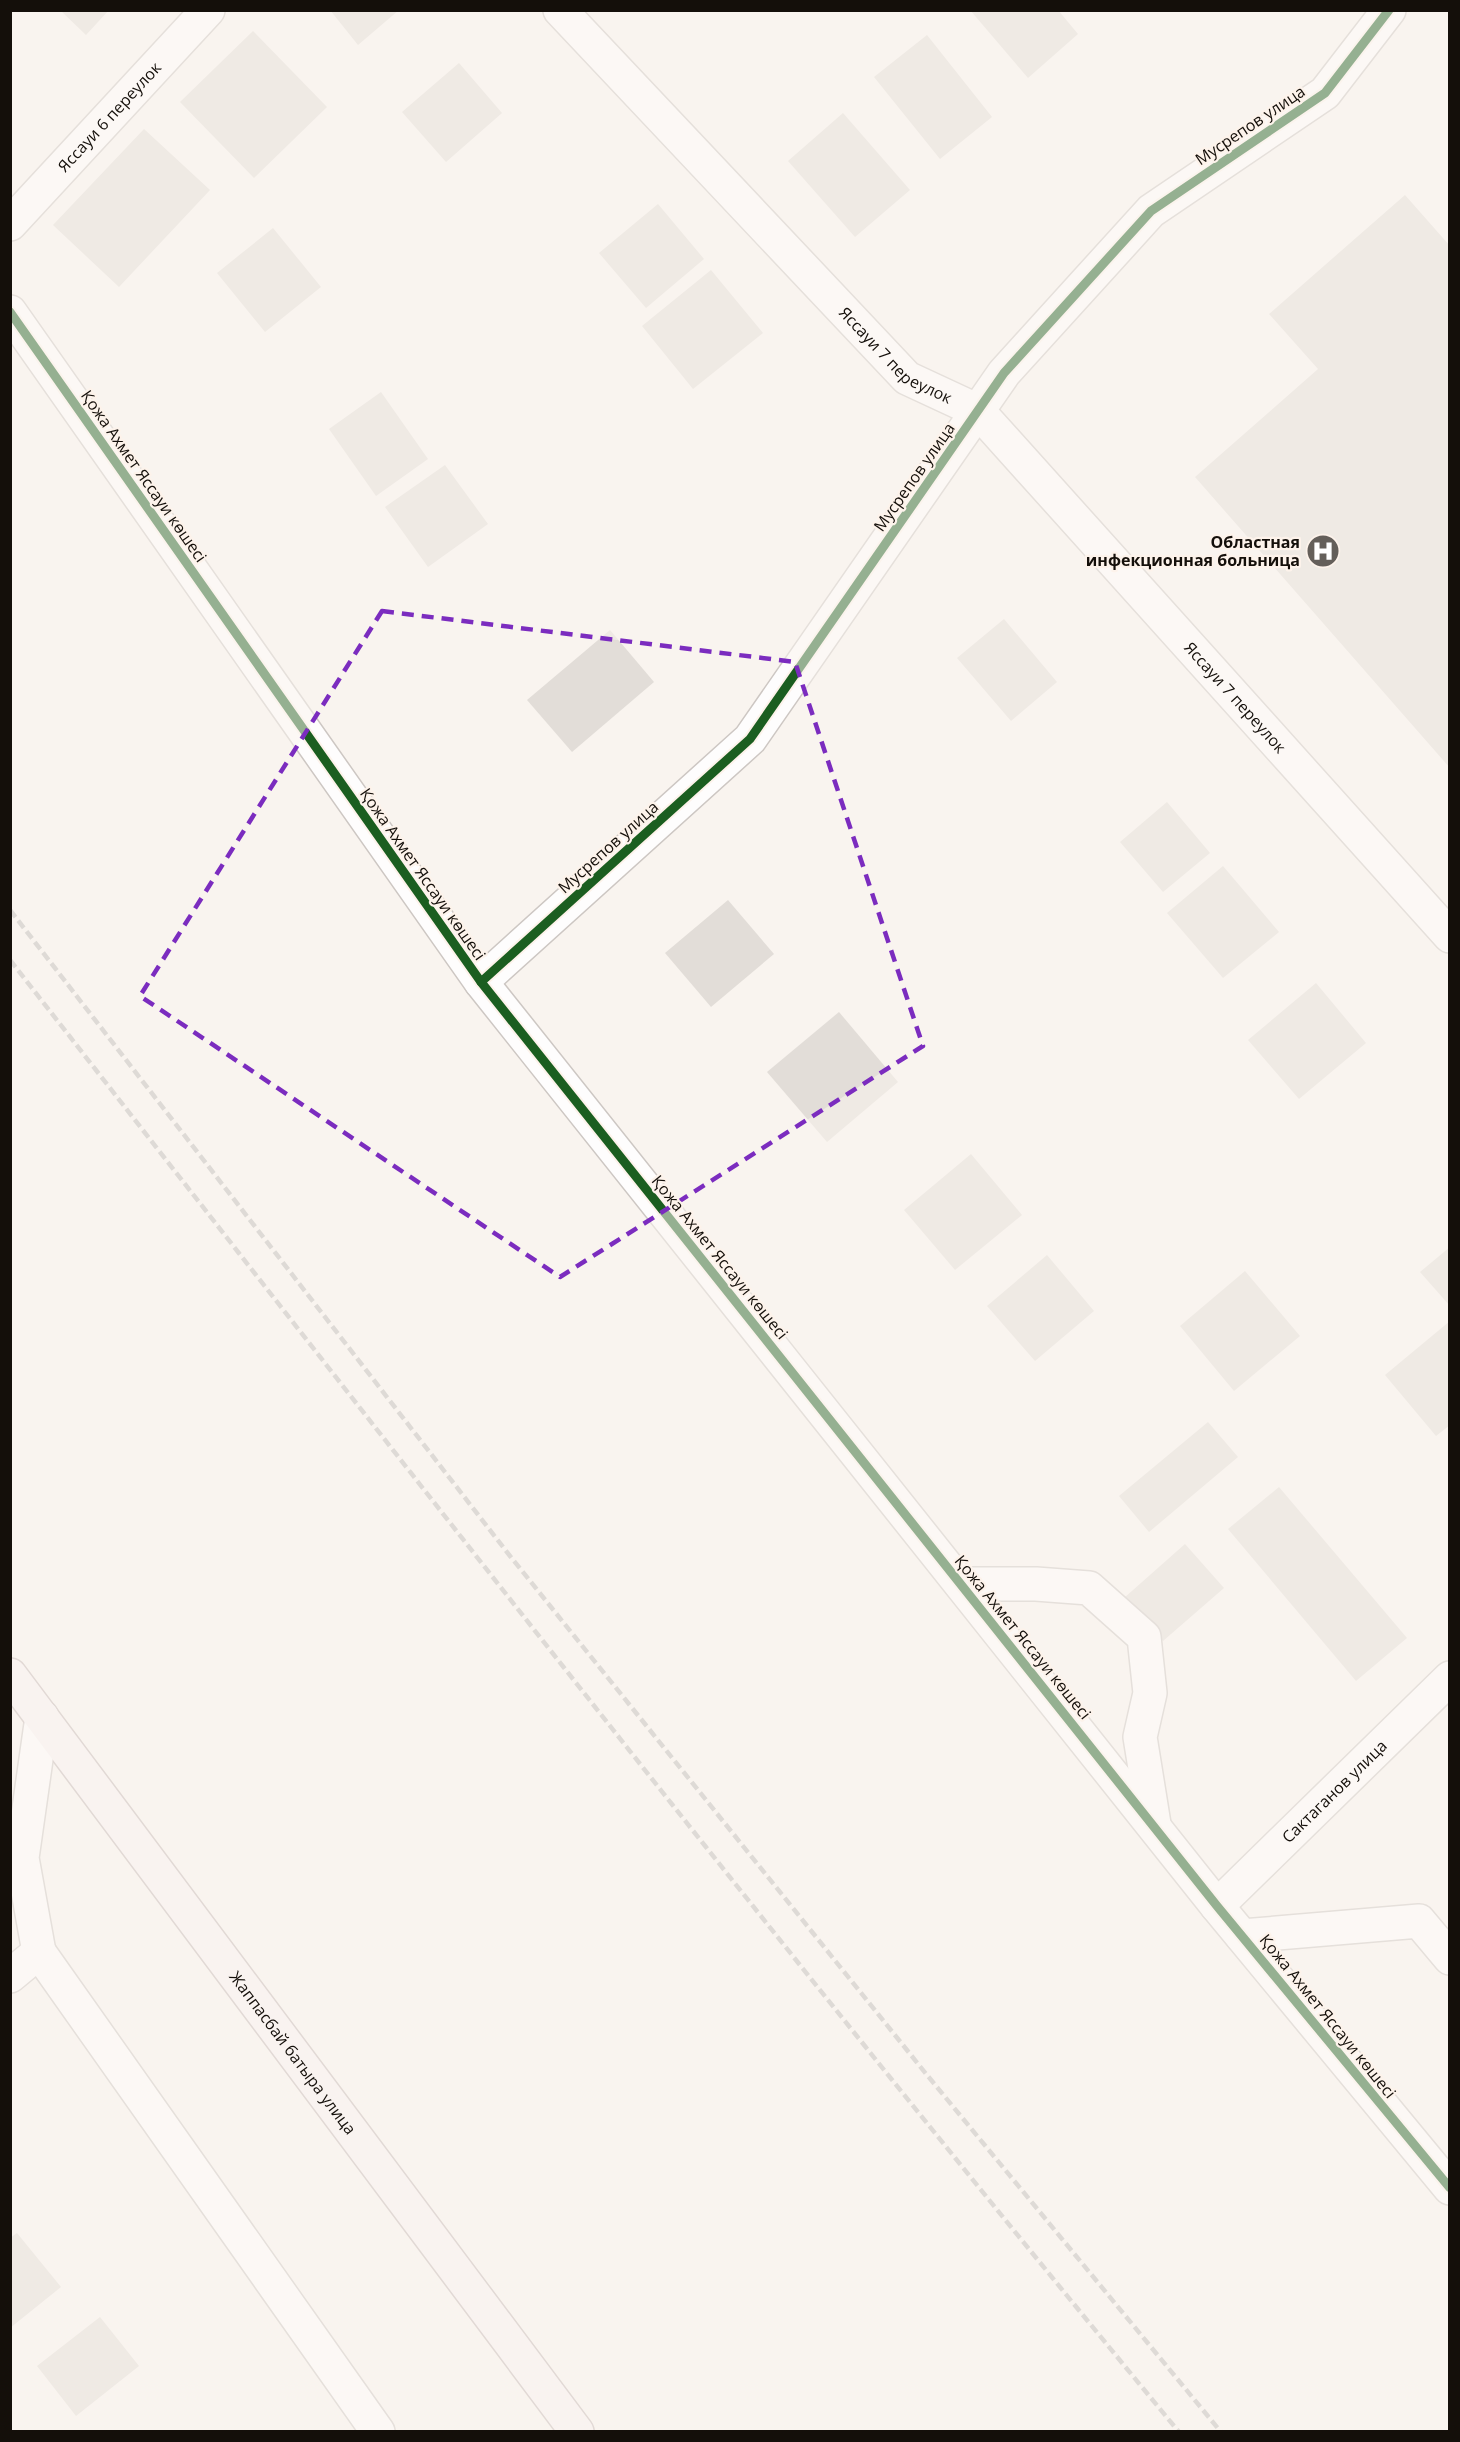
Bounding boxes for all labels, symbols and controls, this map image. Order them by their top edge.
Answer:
street label: Яссауи 6 переулок [53,56,166,177]
street label: Мусрепов улица [1191,80,1309,170]
street label: Яссауи 7 переулок [834,302,956,409]
street label: Қожа Ахмет Яссауи көшесі [76,386,212,566]
street label: Мусрепов улица [868,418,960,536]
place label: Областная инфекционная больница [1086,531,1300,571]
hospital icon: Областная инфекционная больница [1305,533,1341,569]
street label: Яссауи 7 переулок [1179,637,1292,758]
street label: Қожа Ахмет Яссауи көшесі [355,784,491,964]
street label: Мусрепов улица [553,796,663,898]
street label: Қожа Ахмет Яссауи көшесі [647,1170,793,1344]
street label: Қожа Ахмет Яссауи көшесі [950,1550,1096,1724]
street label: Сактаганов улица [1277,1735,1392,1848]
street label: Қожа Ахмет Яссауи көшесі [1255,1929,1401,2103]
street label: Жаппасбай батыра улица [225,1967,361,2139]

